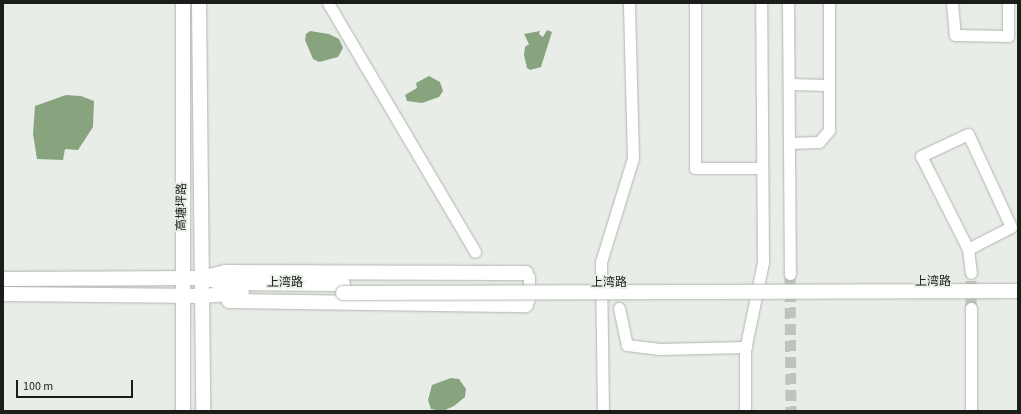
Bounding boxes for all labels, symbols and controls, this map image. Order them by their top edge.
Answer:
street label: 高塘坪路 [174,183,190,231]
street label: 上湾路 [915,275,951,289]
street label: 上湾路 [267,276,303,290]
street label: 上湾路 [591,276,627,290]
scale bar [18,372,135,398]
text: 100 m [23,378,53,395]

